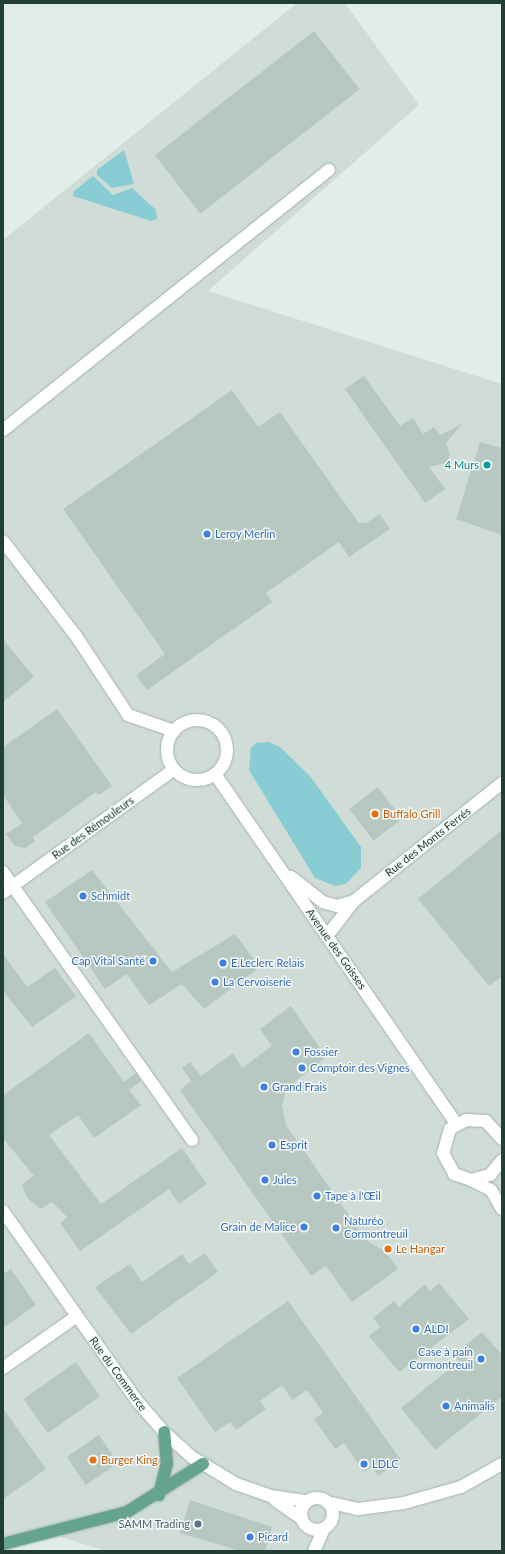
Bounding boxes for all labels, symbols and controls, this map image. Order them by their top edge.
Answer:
place label: 4 Murs [445,458,479,472]
marker: 4 Murs [482,460,492,470]
place label: Leroy Merlin [215,527,276,541]
marker: Leroy Merlin [202,529,212,539]
street label: Rue des Rémouleurs [49,794,137,862]
street label: Rue des Monts Ferrés [383,805,473,879]
place label: Buffalo Grill [383,807,440,821]
marker: Buffalo Grill [370,809,380,819]
place label: Schmidt [91,889,130,903]
marker: Schmidt [78,891,88,901]
street label: Avenue des Goisses [303,906,369,992]
place label: Cap Vital Santé [71,954,145,968]
marker: Cap Vital Santé [148,956,158,966]
place label: E.Leclerc Relais [231,956,304,970]
marker: E.Leclerc Relais [218,958,228,968]
place label: La Cervoiserie [223,975,291,989]
marker: La Cervoiserie [210,977,220,987]
place label: Fossier [304,1045,338,1059]
marker: Fossier [291,1047,301,1057]
place label: Comptoir des Vignes [310,1061,410,1075]
marker: Comptoir des Vignes [297,1063,307,1073]
place label: Grand Frais [272,1080,327,1094]
marker: Grand Frais [259,1082,269,1092]
place label: Esprit [280,1138,308,1152]
marker: Esprit [267,1140,277,1150]
place label: Jules [273,1173,297,1187]
marker: Jules [260,1175,270,1185]
place label: Tape à l'Œil [325,1189,381,1203]
marker: Tape à l'Œil [312,1191,322,1201]
place label: Naturéo Cormontreuil [344,1215,408,1241]
place label: Grain de Malice [221,1220,296,1234]
marker: Grain de Malice [299,1222,309,1232]
marker: Naturéo Cormontreuil [331,1223,341,1233]
place label: Le Hangar [396,1242,445,1256]
marker: Le Hangar [383,1244,393,1254]
place label: ALDI [424,1322,449,1336]
marker: ALDI [411,1324,421,1334]
street label: Rue du Commerce [87,1334,149,1414]
place label: Case à pain Cormontreuil [409,1346,473,1372]
marker: Case à pain Cormontreuil [476,1354,486,1364]
place label: Animalis [454,1399,495,1413]
marker: Animalis [441,1401,451,1411]
place label: Burger King [101,1453,158,1467]
marker: Burger King [88,1455,98,1465]
place label: LDLC [372,1457,399,1471]
marker: LDLC [359,1459,369,1469]
place label: SAMM Trading [118,1517,190,1531]
marker: SAMM Trading [193,1519,203,1529]
place label: Picard [258,1530,288,1544]
marker: Picard [245,1532,255,1542]

